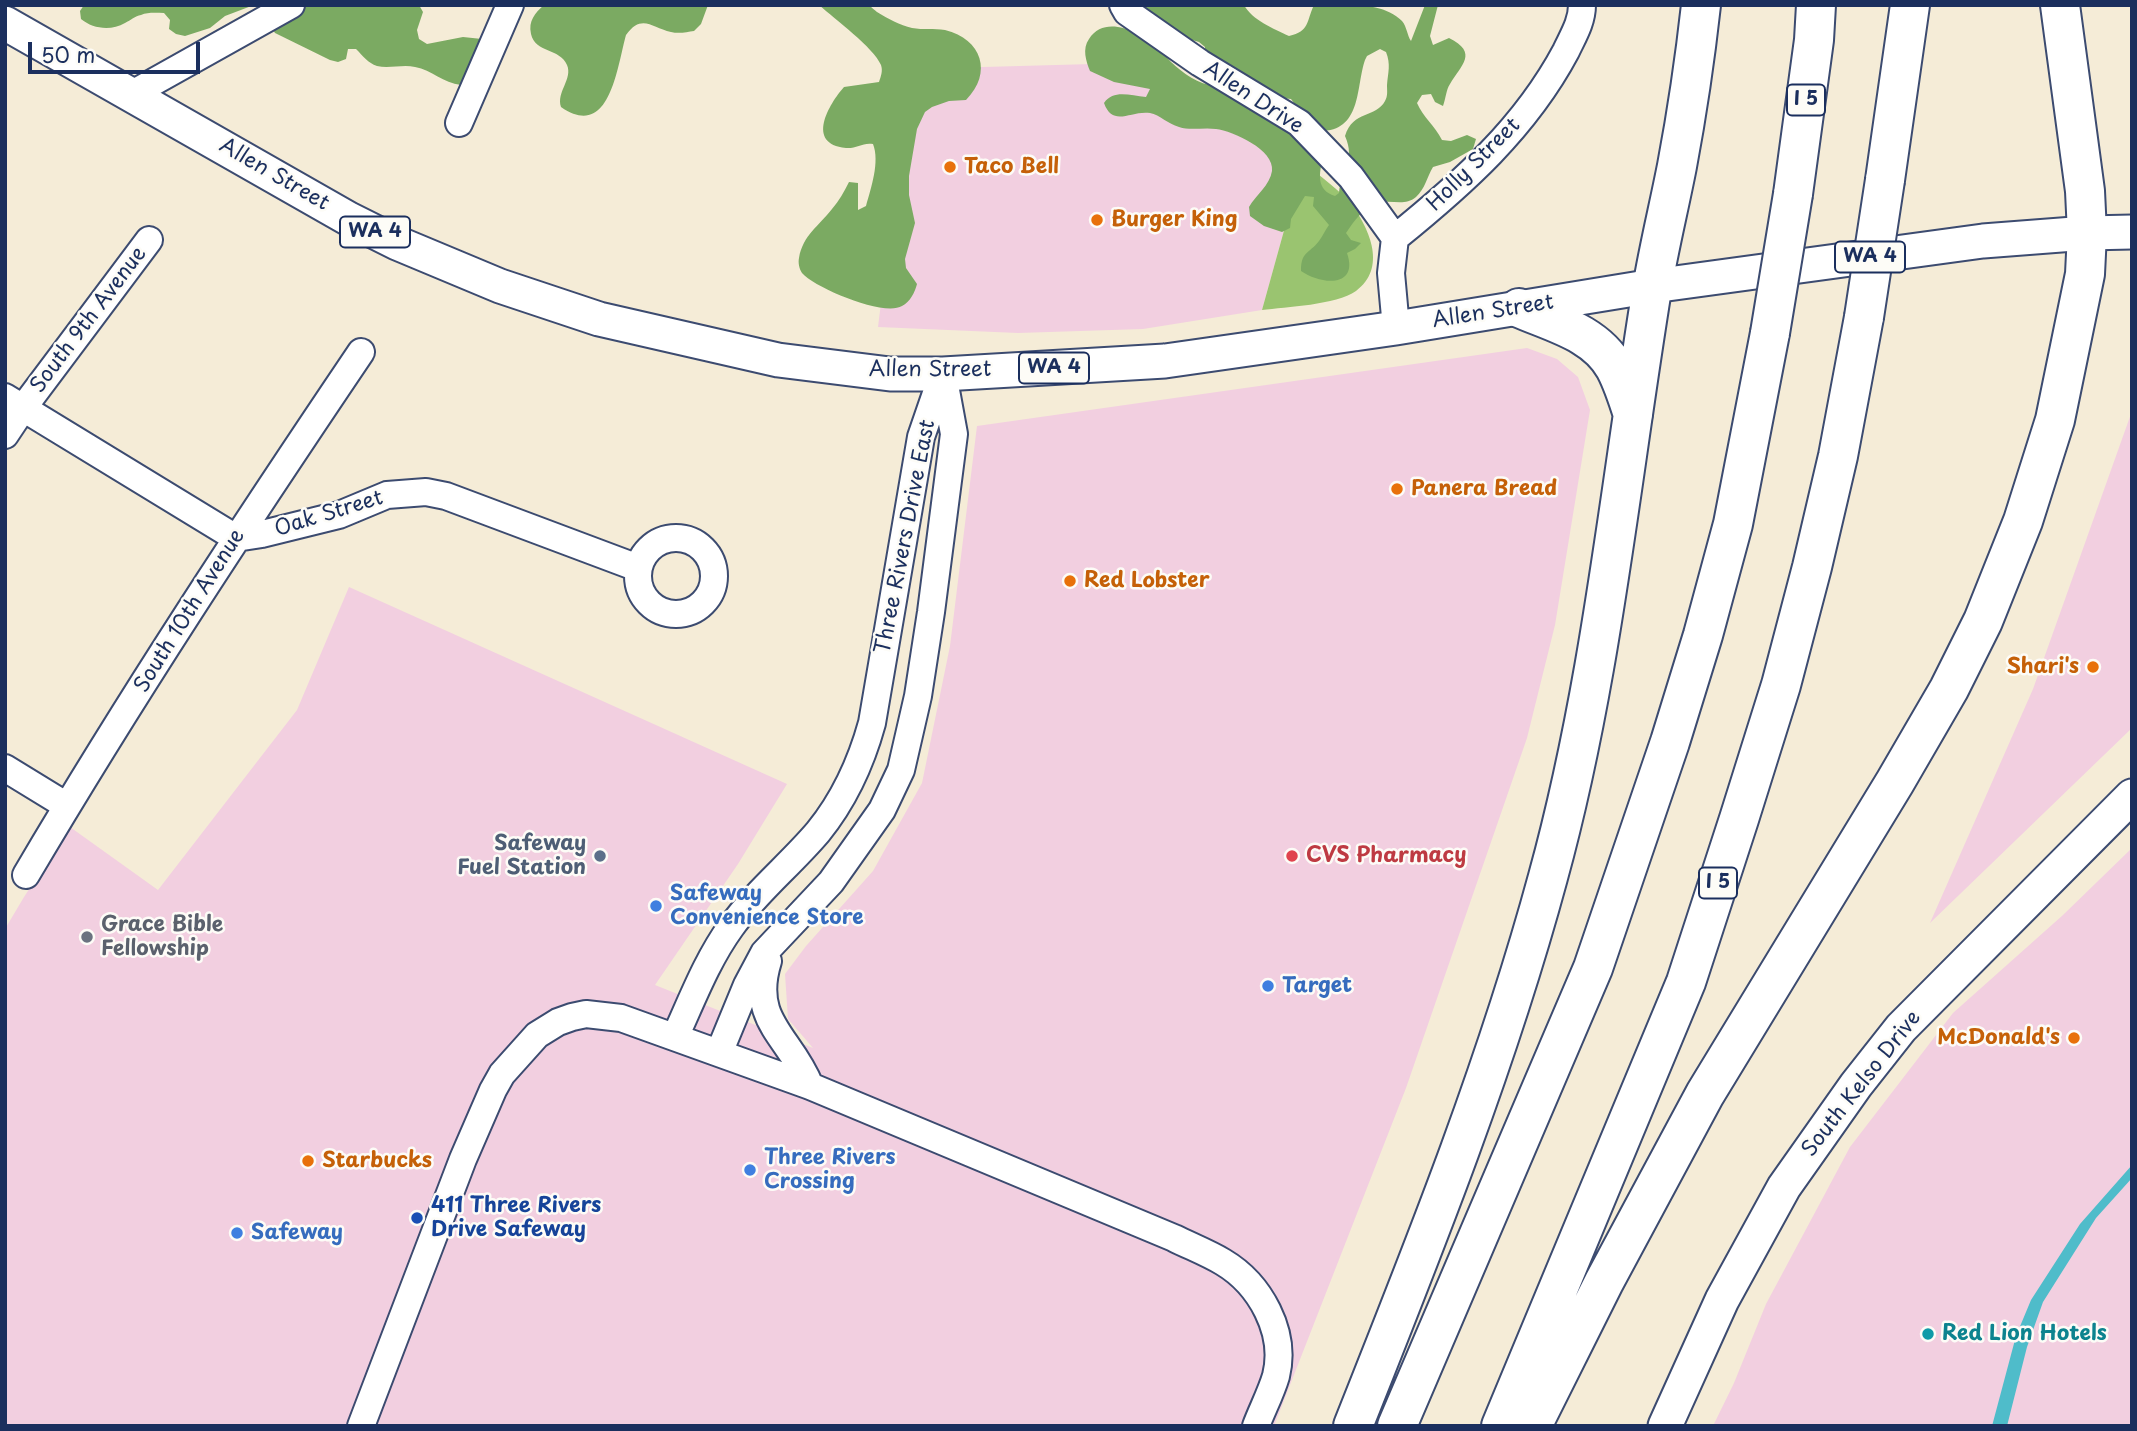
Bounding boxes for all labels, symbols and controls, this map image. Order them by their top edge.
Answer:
scale bar [32,28,203,72]
text: 50 m [41,38,95,70]
street label: Allen Drive [1198,56,1308,140]
road number: I 5 [1787,85,1825,116]
street label: Holly Street [1422,113,1526,217]
street label: Allen Street [215,133,333,217]
place label: Taco Bell [964,154,1059,180]
marker: Taco Bell [942,159,958,175]
place label: Burger King [1111,207,1237,233]
marker: Burger King [1089,212,1105,228]
road number: WA 4 [340,216,410,248]
street label: South 9th Avenue [26,242,152,398]
road number: WA 4 [1835,242,1905,272]
street label: Allen Street [1431,290,1555,334]
road number: WA 4 [1019,352,1089,384]
street label: Allen Street [869,357,991,383]
street label: Three Rivers Drive East [871,418,941,656]
place label: Panera Bread [1411,476,1557,502]
marker: Panera Bread [1389,481,1405,497]
street label: Oak Street [272,486,386,542]
street label: South 10th Avenue [130,525,250,697]
place label: Red Lobster [1084,568,1210,594]
marker: Red Lobster [1062,573,1078,589]
place label: Shari's [2007,654,2079,680]
marker: Shari's [2085,659,2101,675]
place label: Safeway Fuel Station [457,831,586,881]
place label: CVS Pharmacy [1306,843,1466,869]
marker: Safeway Fuel Station [592,848,608,864]
marker: CVS Pharmacy [1284,848,1300,864]
road number: I 5 [1699,868,1737,898]
place label: Safeway Convenience Store [670,881,864,931]
marker: Safeway Convenience Store [648,898,664,914]
place label: Grace Bible Fellowship [101,912,223,962]
marker: Grace Bible Fellowship [79,929,95,945]
place label: Target [1282,973,1352,999]
marker: Target [1260,978,1276,994]
street label: South Kelso Drive [1797,1006,1927,1162]
place label: McDonald's [1937,1025,2060,1051]
marker: McDonald's [2066,1030,2082,1046]
place label: Three Rivers Crossing [764,1145,895,1195]
place label: Starbucks [322,1148,432,1174]
marker: Starbucks [300,1153,316,1169]
marker: Three Rivers Crossing [742,1162,758,1178]
place label: 411 Three Rivers Drive Safeway [431,1193,601,1243]
marker: 411 Three Rivers Drive Safeway [409,1210,425,1226]
place label: Safeway [251,1220,343,1246]
marker: Safeway [229,1225,245,1241]
place label: Red Lion Hotels [1942,1321,2107,1347]
marker: Red Lion Hotels [1920,1326,1936,1342]

